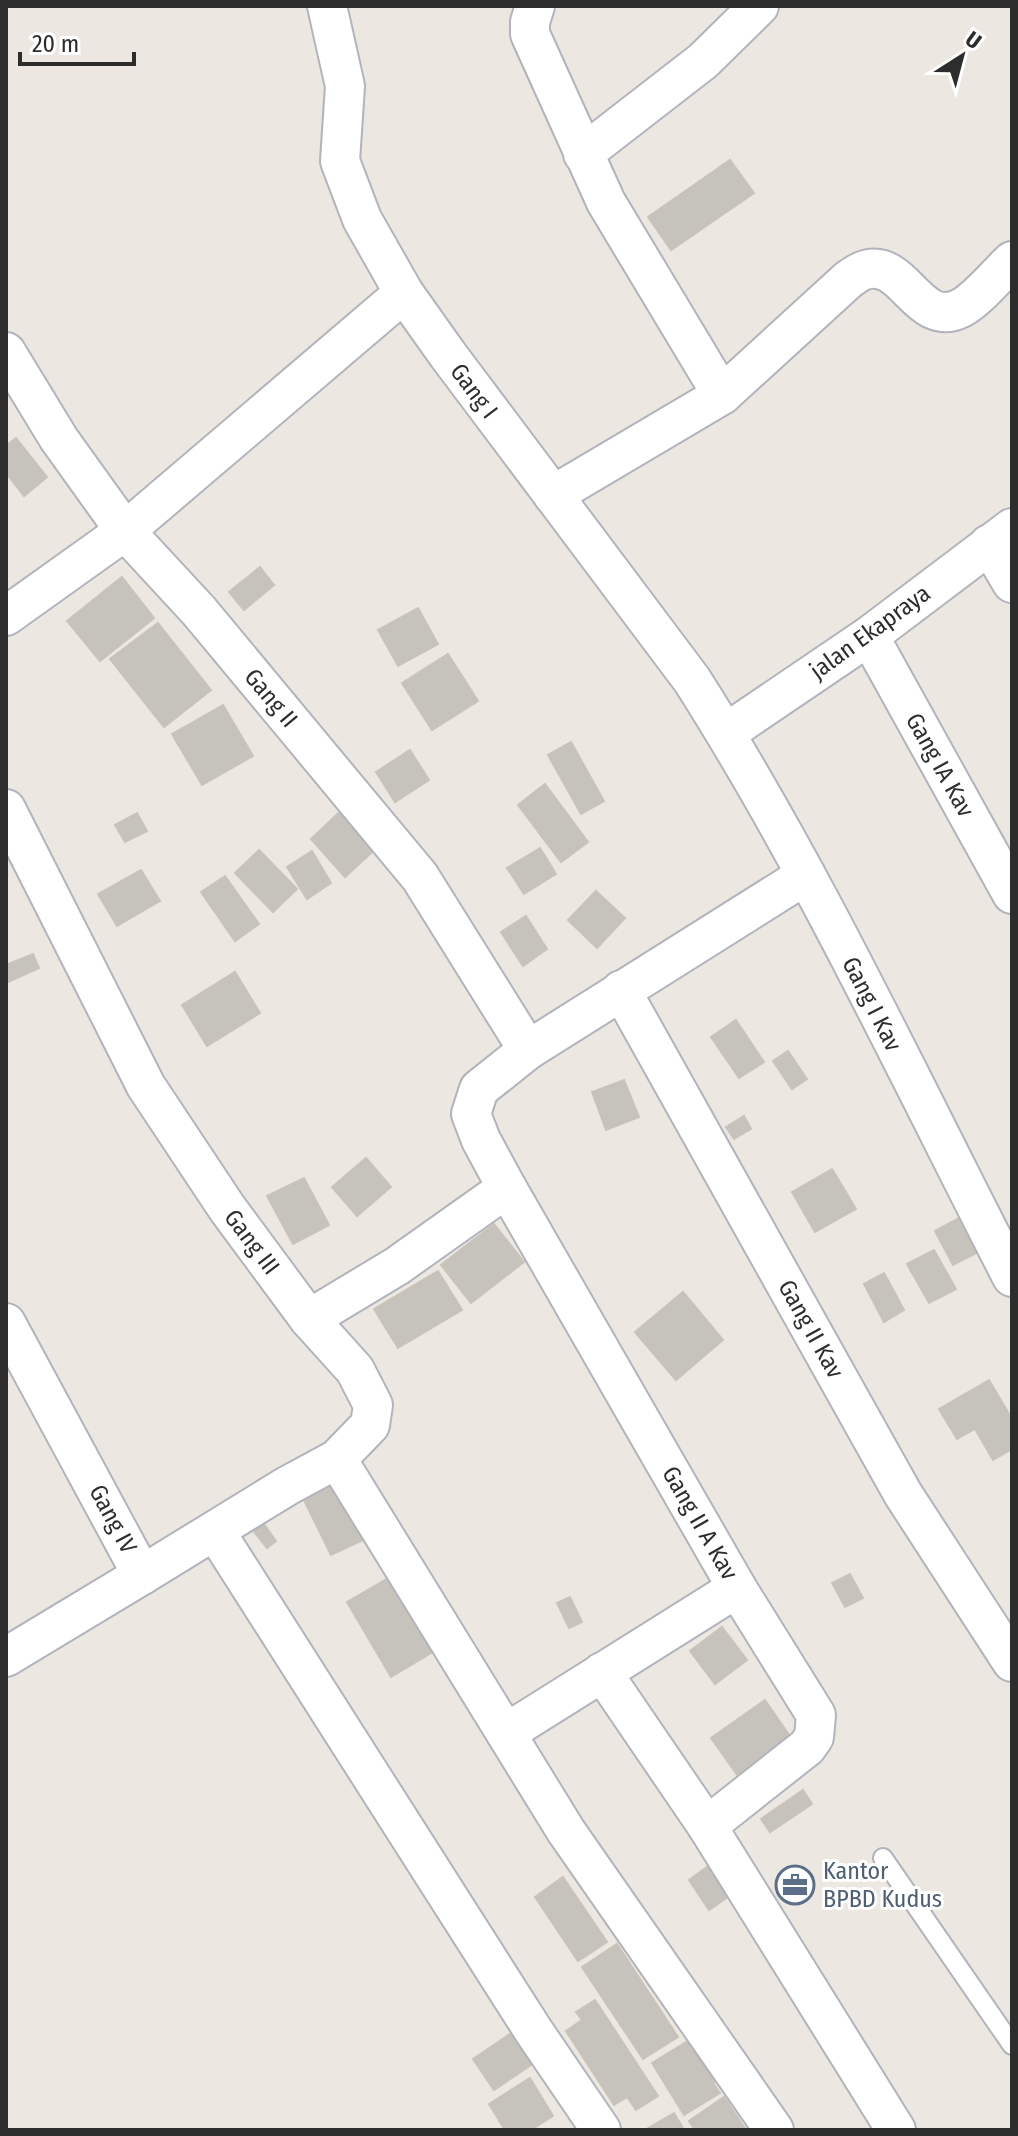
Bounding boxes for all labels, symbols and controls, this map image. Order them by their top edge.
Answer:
scale bar [20,16,134,66]
north arrow [922,16,1002,96]
text: U [960,26,987,55]
text: 20 m [32,30,79,58]
street label: Gang I [444,358,504,424]
street label: jalan Ekapraya [804,579,936,686]
street label: Gang II [239,663,303,733]
street label: Gang IA Kav [900,708,980,822]
street label: Gang I Kav [836,952,908,1056]
street label: Gang III [219,1204,285,1280]
street label: Gang II Kav [773,1275,850,1383]
street label: Gang II A Kav [656,1461,744,1585]
street label: Gang IV [83,1480,143,1559]
place label: Kantor BPBD Kudus [823,1857,942,1913]
office icon: Kantor BPBD Kudus [774,1864,816,1906]

